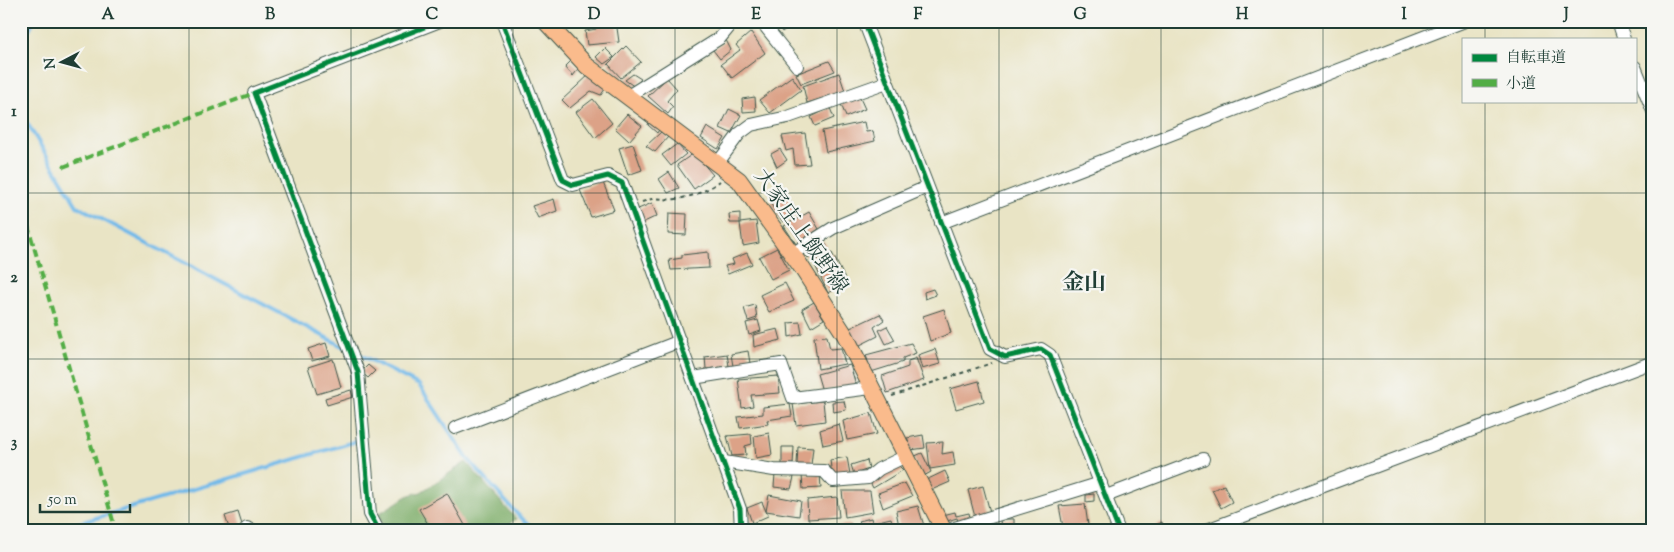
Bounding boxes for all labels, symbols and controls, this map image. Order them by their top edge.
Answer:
text: A [102,4,115,27]
text: B [265,4,275,27]
text: C [426,4,439,27]
text: D [588,4,601,27]
text: E [751,4,761,27]
text: F [914,4,923,27]
text: G [1073,4,1087,27]
text: H [1236,4,1249,27]
text: I [1401,4,1407,27]
text: J [1562,4,1569,27]
north arrow [38,38,88,88]
legend [1462,38,1636,102]
text: 自転車道 [1506,48,1566,69]
text: N [41,57,62,70]
text: 小道 [1506,74,1536,95]
text: 1 [11,101,17,124]
street label: 大家庄上飯野線 [746,163,854,301]
text: 2 [10,267,18,290]
district label: 金山 [1062,268,1106,300]
text: 3 [11,432,18,455]
scale bar [40,482,130,514]
text: 50 m [47,490,77,511]

